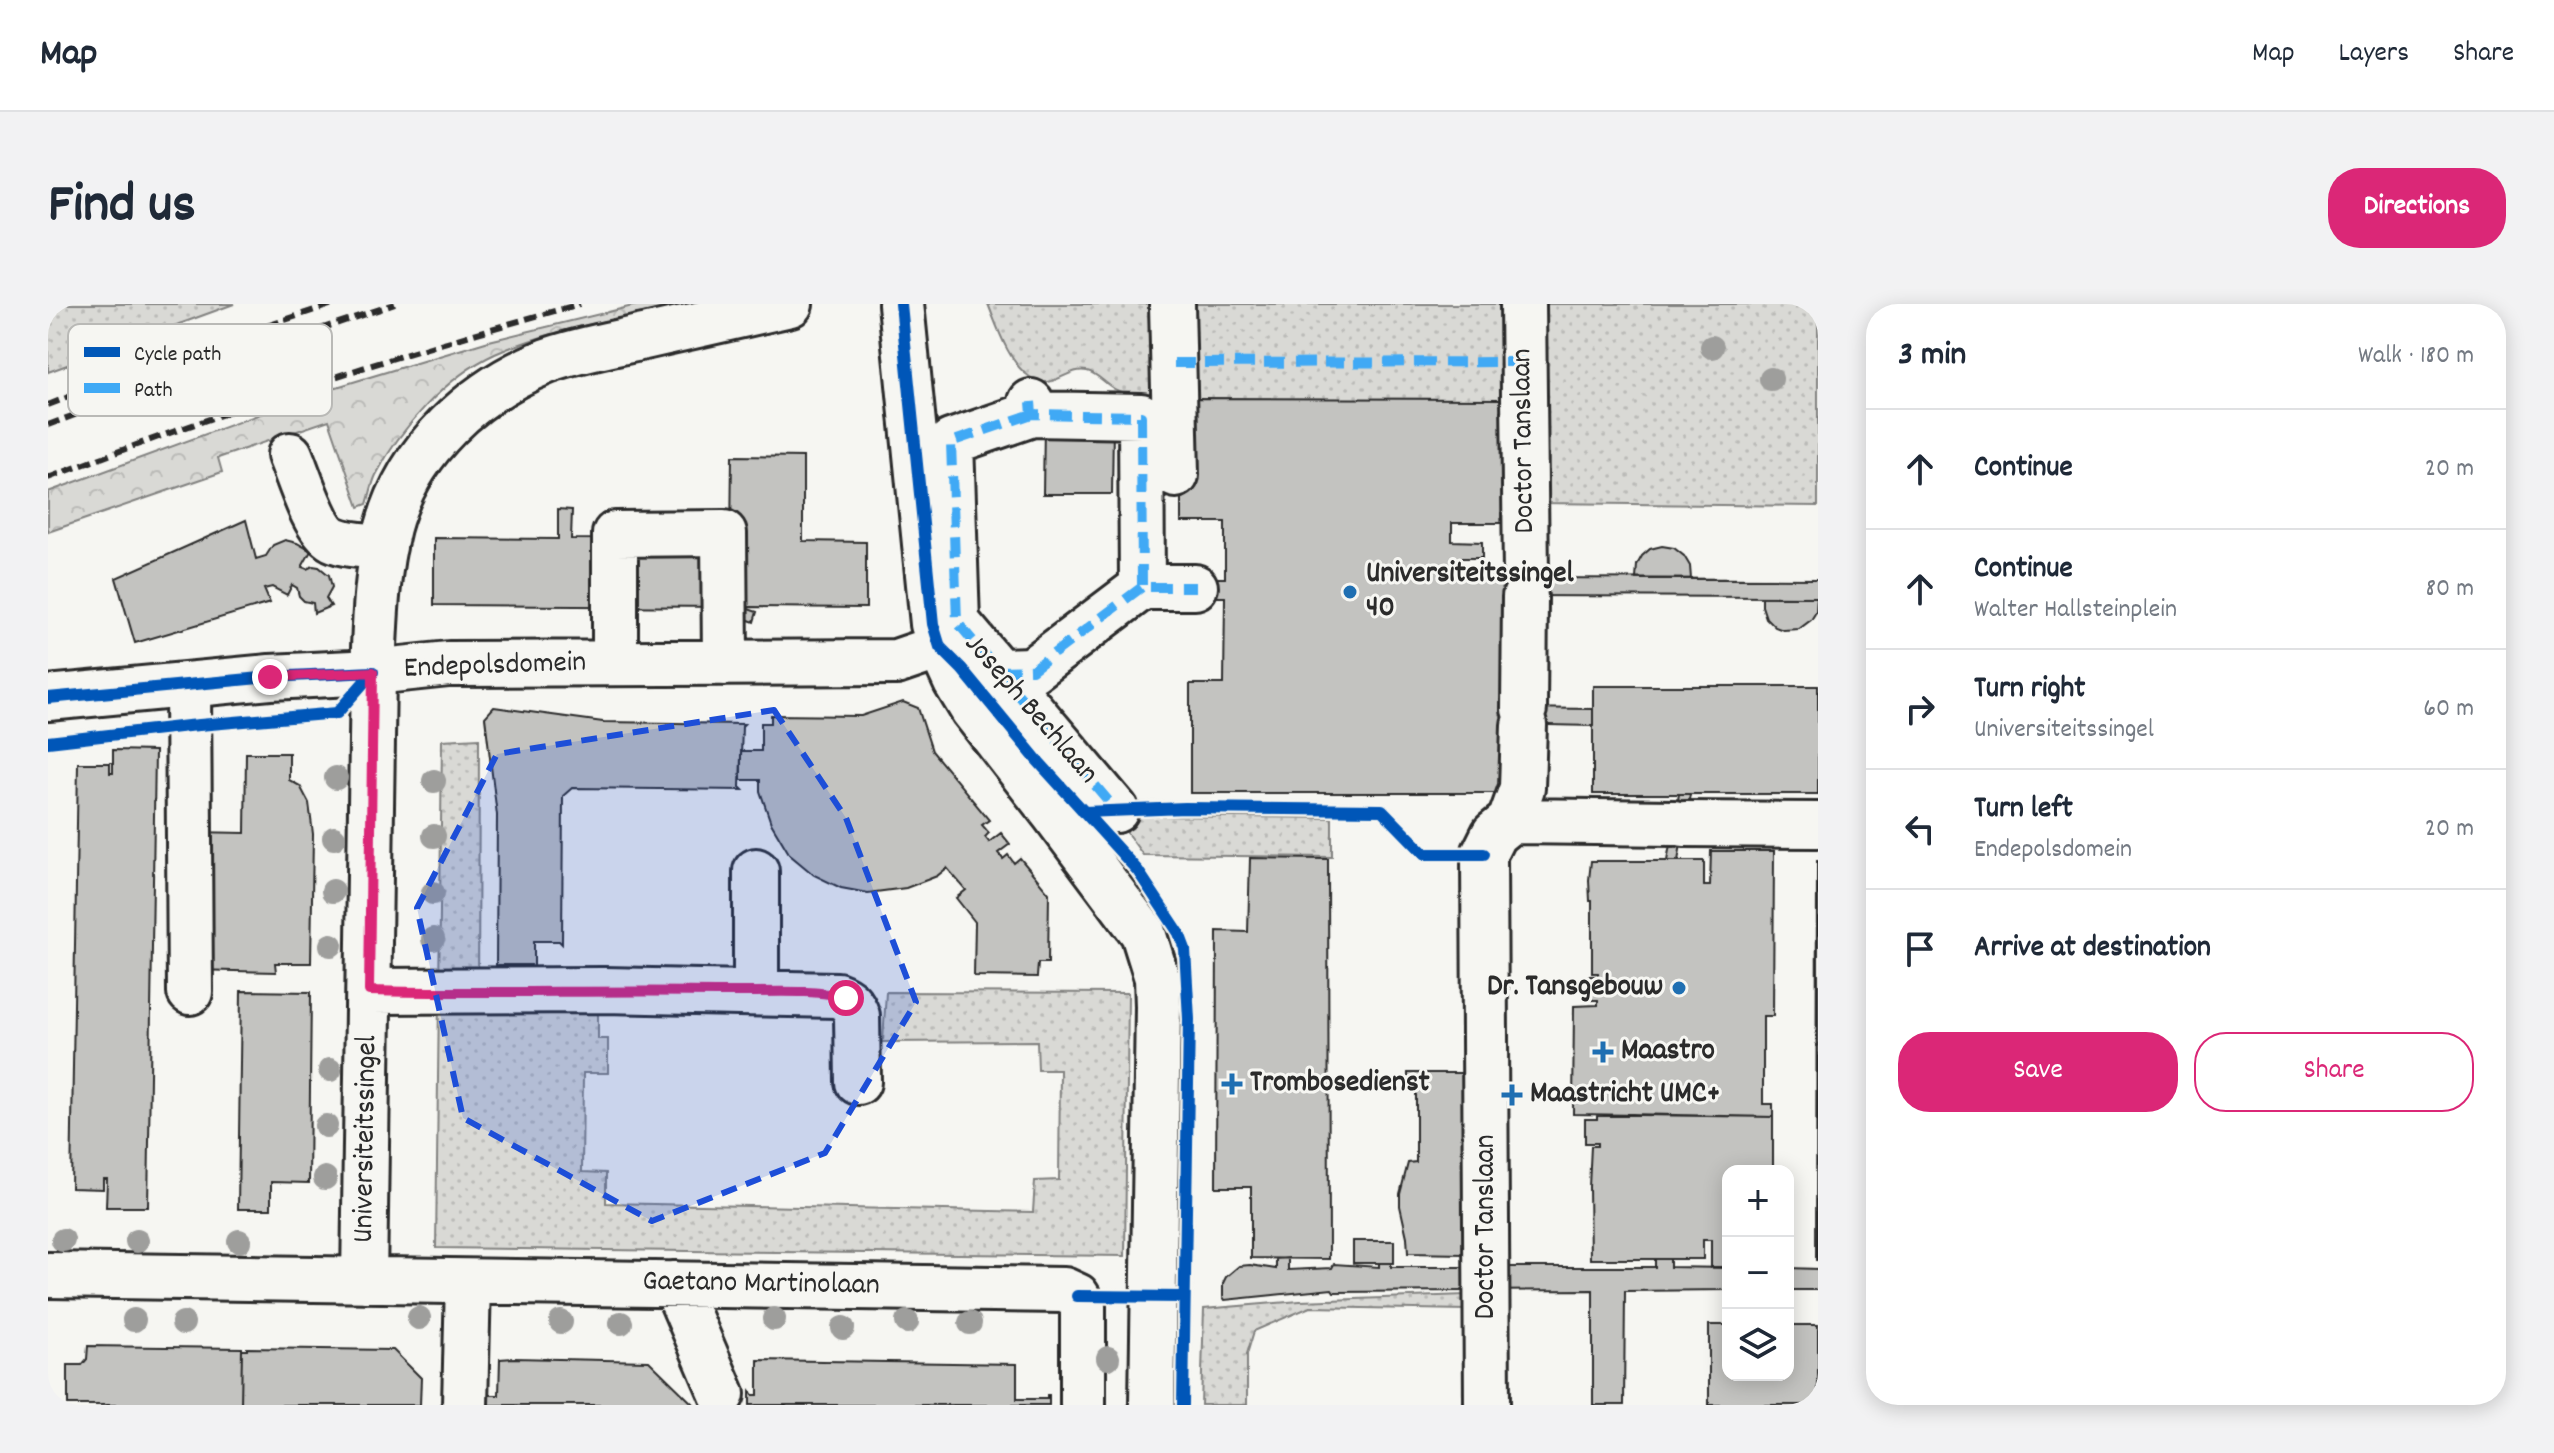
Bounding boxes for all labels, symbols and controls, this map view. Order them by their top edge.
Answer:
text: Map [40,28,98,83]
text: Map [2252,35,2295,75]
text: Layers [2339,35,2409,75]
text: Share [2453,35,2514,75]
text: Find us [48,168,196,248]
button: Directions [2328,168,2506,248]
legend [68,324,332,416]
text: 3 min [1898,332,1966,381]
text: Walk · 180 m [2358,338,2474,375]
text: Cycle path [134,340,221,371]
street label: Doctor Tanslaan [1502,348,1548,534]
text: Path [134,376,173,407]
icon: ahead [1898,447,1942,491]
text: Continue [1974,448,2073,491]
text: 20 m [2425,451,2474,488]
text: Continue [1974,549,2073,592]
place label: Universiteitssingel 40 [1366,554,1575,631]
icon: ahead [1898,567,1942,611]
text: 80 m [2426,571,2474,608]
marker: Universiteitssingel 40 [1341,583,1359,601]
text: Walter Hallsteinplein [1974,592,2177,629]
street label: Joseph Bechlaan [952,625,1108,795]
street label: Endepolsdomein [403,642,587,692]
route end [252,659,288,695]
text: Turn right [1974,669,2085,712]
icon: right [1898,687,1942,731]
text: 60 m [2423,691,2474,728]
text: Universiteitssingel [1974,712,2154,749]
text: Turn left [1974,789,2073,832]
icon: left [1898,807,1942,851]
text: 20 m [2425,811,2474,848]
text: Endepolsdomein [1974,832,2132,869]
icon: arrive [1898,927,1942,971]
text: Arrive at destination [1974,928,2211,971]
place label: Dr. Tansgebouw [1487,967,1663,1010]
marker: Dr. Tansgebouw [1670,979,1688,997]
route start [828,980,864,1016]
place label: Maastro [1621,1031,1715,1074]
button: Save [1898,1032,2178,1112]
button: Share [2194,1032,2474,1112]
street label: Universiteitssingel [344,1035,390,1243]
marker: Maastro [1592,1041,1614,1063]
place label: Trombosedienst [1250,1063,1430,1106]
marker: Trombosedienst [1221,1073,1243,1095]
place label: Maastricht UMC+ [1530,1074,1720,1117]
marker: Maastricht UMC+ [1501,1084,1523,1106]
street label: Doctor Tanslaan [1466,1134,1509,1320]
map controls [1722,1165,1794,1381]
button: + [1722,1165,1794,1237]
button: − [1722,1237,1794,1309]
street label: Gaetano Martinolaan [642,1261,880,1309]
button: layers [1722,1309,1794,1381]

